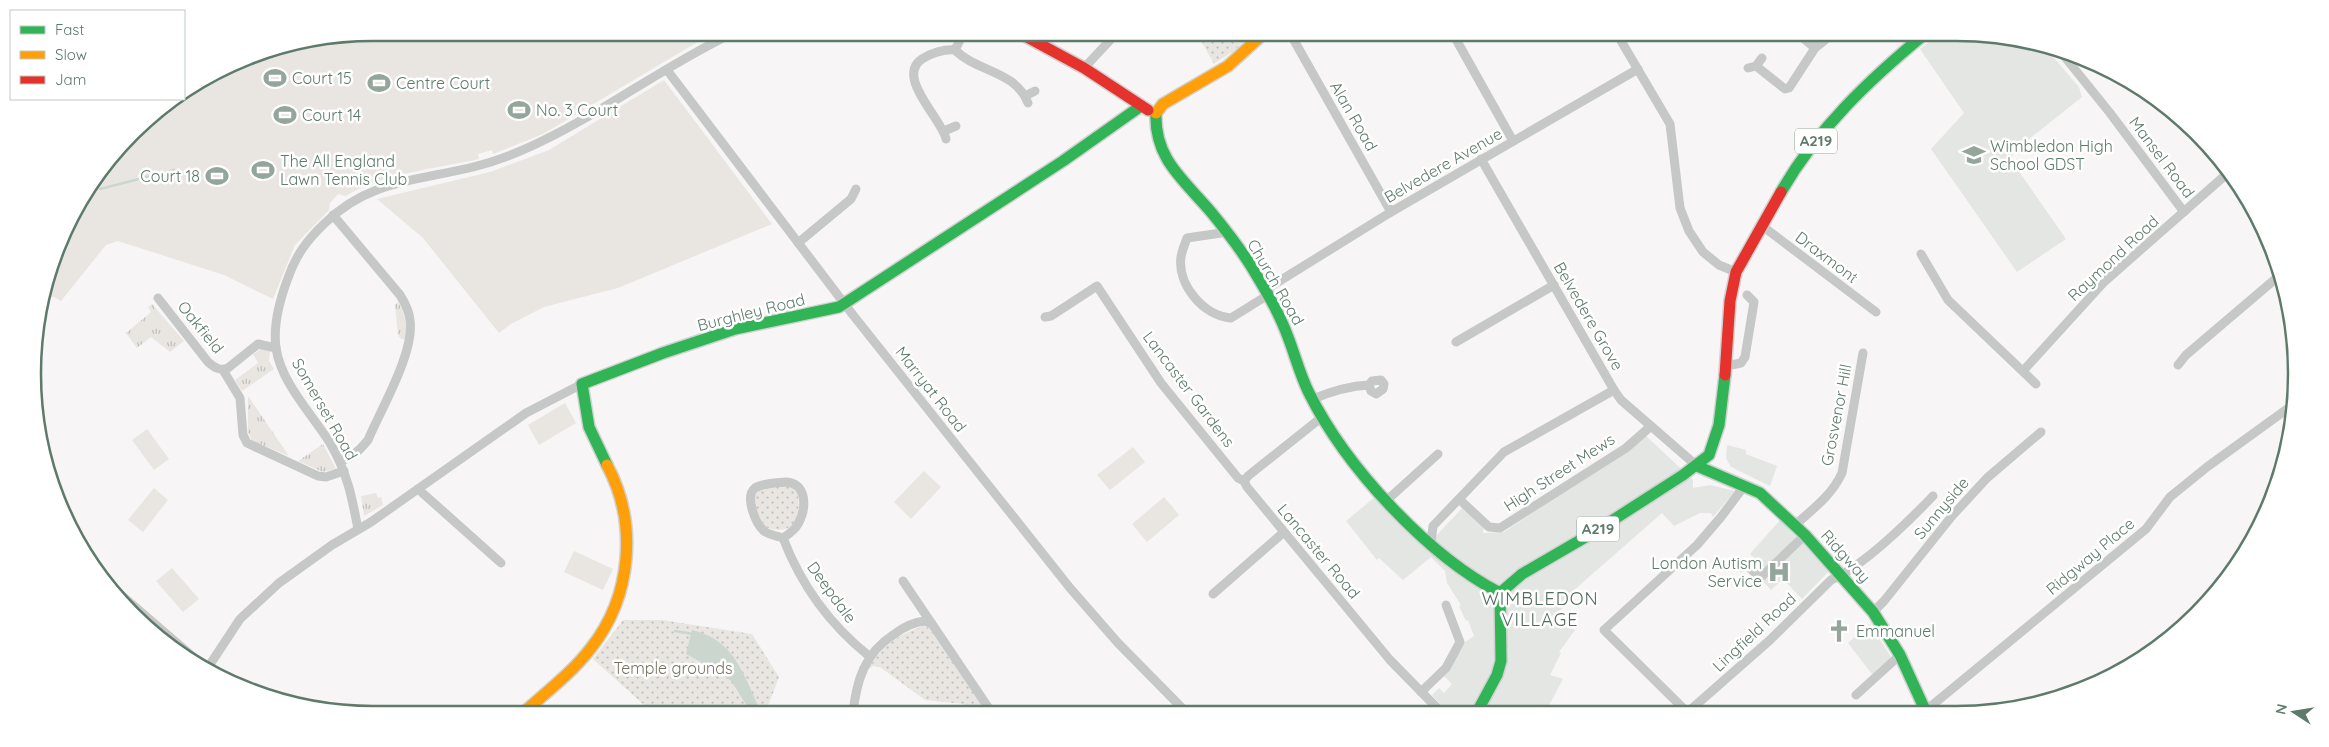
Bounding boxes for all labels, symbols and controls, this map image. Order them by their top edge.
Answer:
legend [10,10,185,100]
text: Fast [55,20,84,39]
text: Slow [55,45,87,64]
sports icon: Court 15 [262,65,288,91]
place label: Court 15 [292,68,352,88]
text: Jam [55,70,86,89]
sports icon: Centre Court [366,70,392,96]
place label: Centre Court [396,73,490,93]
street label: Alan Road [1326,78,1382,154]
sports icon: No. 3 Court [506,97,532,123]
place label: No. 3 Court [536,100,618,120]
sports icon: Court 14 [272,102,298,128]
place label: Court 14 [302,105,361,125]
street label: Mansel Road [2125,112,2199,202]
street label: Belvedere Avenue [1380,123,1506,207]
road number: A219 [1795,128,1837,154]
place label: Wimbledon High School GDST [1990,136,2113,174]
school or university icon: Wimbledon High School GDST [1961,142,1987,168]
place label: The All England Lawn Tennis Club [280,151,407,189]
sports icon: The All England Lawn Tennis Club [250,157,276,183]
sports icon: Court 18 [204,163,230,189]
place label: Court 18 [140,166,200,186]
street label: Raymond Road [2063,211,2163,305]
street label: Draxmont [1791,227,1863,287]
street label: Church Road [1243,235,1309,329]
street label: Belvedere Grove [1550,258,1628,374]
street label: Burghley Road [695,289,807,335]
street label: Oakfield [174,297,228,357]
street label: Lancaster Gardens [1139,327,1239,451]
street label: Marryat Road [891,342,971,436]
street label: Somerset Road [288,354,362,464]
street label: Grosvenor Hill [1816,362,1856,468]
street label: High Street Mews [1500,429,1618,515]
street label: Sunnyside [1909,473,1973,543]
street label: Lancaster Road [1274,500,1364,602]
street label: Ridgway Place [2042,513,2138,599]
road number: A219 [1577,516,1619,542]
street label: Ridgway [1817,525,1875,587]
place label: London Autism Service [1651,553,1762,591]
street label: Deepdale [803,557,861,627]
hospital icon: London Autism Service [1766,559,1792,585]
district label: WIMBLEDON VILLAGE [1481,587,1599,631]
street label: Lingfield Road [1708,588,1800,676]
church icon: Emmanuel [1826,618,1852,644]
place label: Emmanuel [1856,621,1935,641]
park label: Temple grounds [613,658,733,678]
north arrow [2269,687,2319,737]
text: N [2271,702,2291,716]

